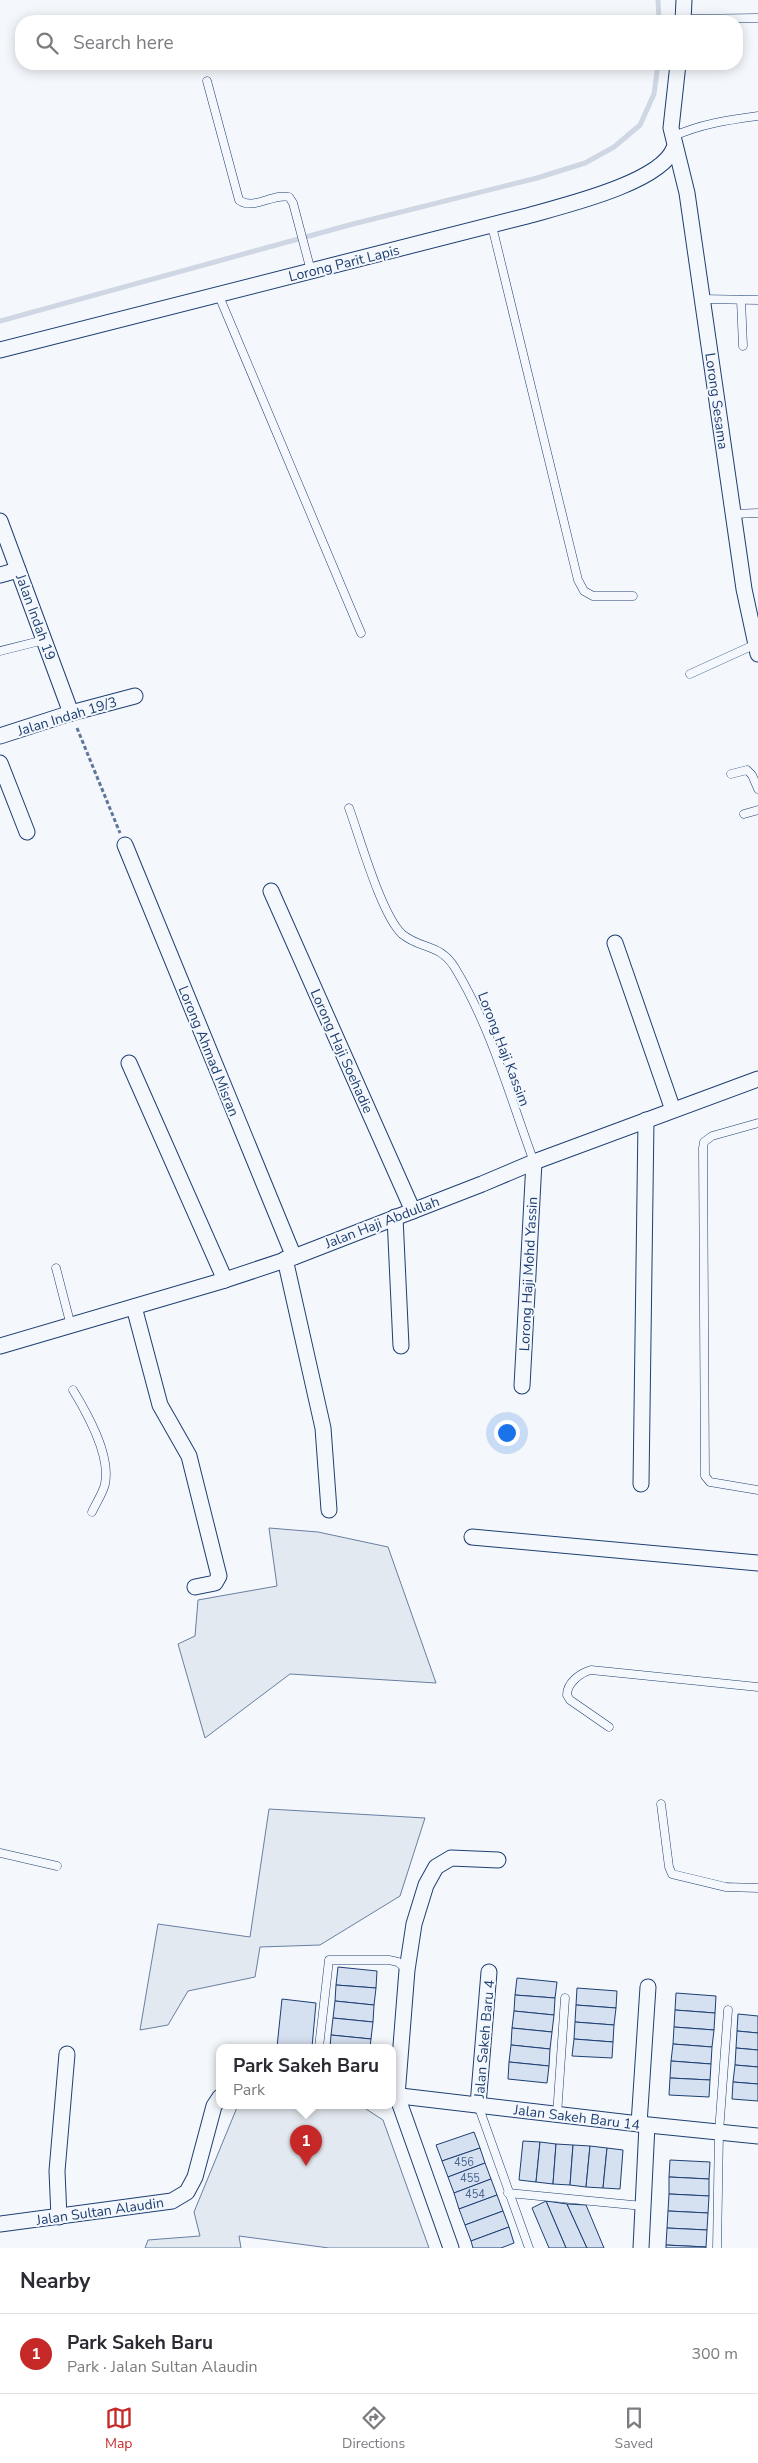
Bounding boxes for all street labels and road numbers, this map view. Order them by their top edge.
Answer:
street label: Lorong Parit Lapis [287,240,402,286]
street label: Lorong Sesama [700,352,733,451]
street label: Jalan Indah 19 [11,570,60,663]
street label: Jalan Indah 19/3 [14,692,119,741]
street label: Lorong Ahmad Misran [174,983,243,1119]
street label: Lorong Haji Soehadie [306,986,377,1116]
street label: Lorong Haji Kassim [473,989,534,1109]
street label: Jalan Haji Abdullah [321,1192,442,1253]
street label: Lorong Haji Mohd Yassin [515,1196,542,1352]
street label: Jalan Sakeh Baru 4 [470,1979,499,2100]
street label: Jalan Sakeh Baru 14 [512,2100,641,2135]
street label: Jalan Sultan Alaudin [34,2193,165,2230]

